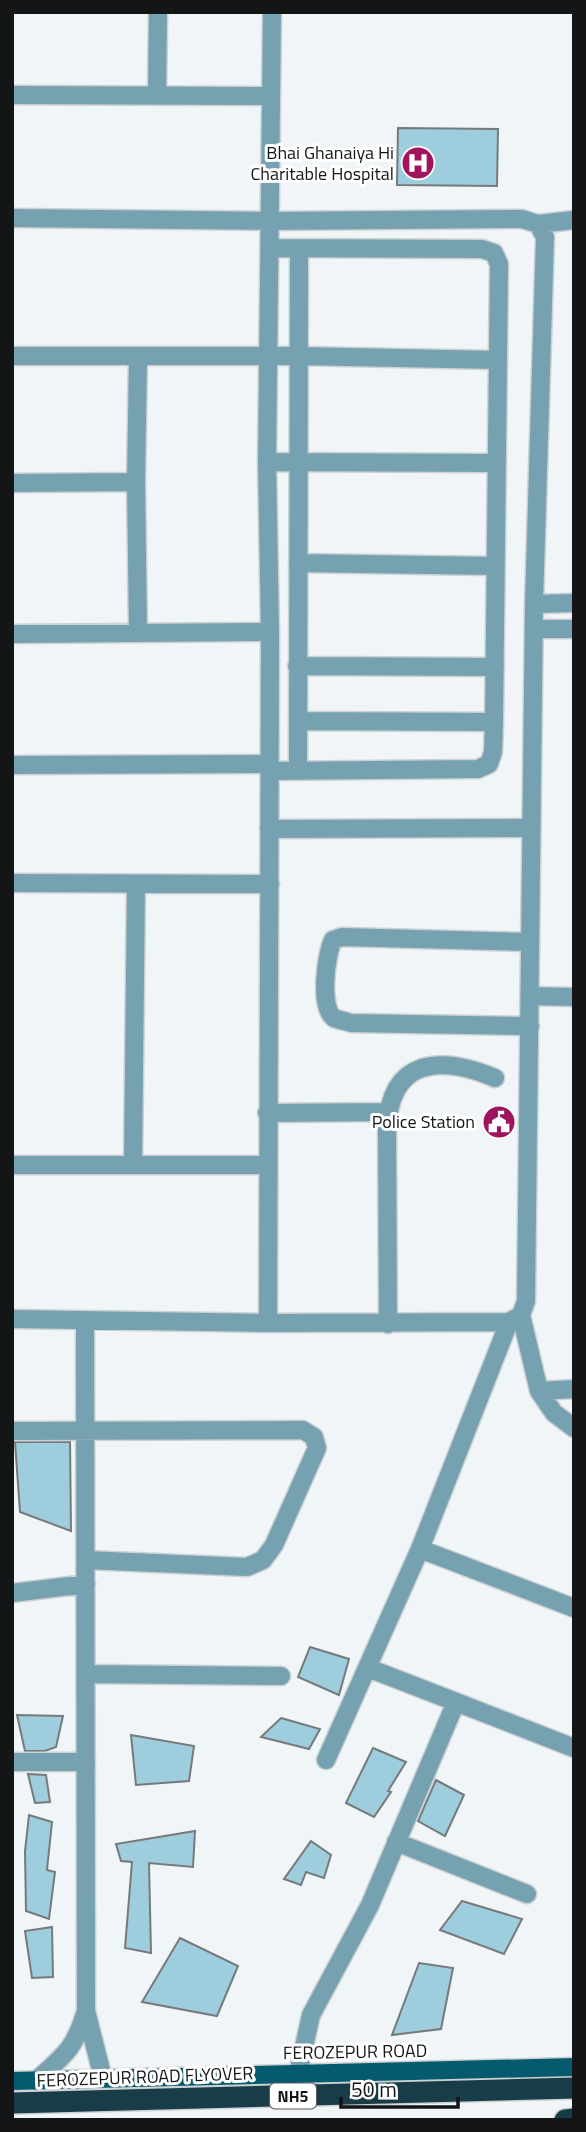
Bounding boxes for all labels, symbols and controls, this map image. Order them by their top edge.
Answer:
place label: Bhai Ghanaiya Hi Charitable Hospital [250,139,394,187]
hospital icon: Bhai Ghanaiya Hi Charitable Hospital [399,144,437,182]
public building icon: Police Station [480,1103,518,1141]
place label: Police Station [372,1108,475,1135]
street label: FEROZEPUR ROAD [283,2037,427,2066]
street label: FEROZEPUR ROAD FLYOVER [36,2059,254,2094]
scale bar [341,2066,458,2110]
text: 50 m [351,2073,397,2105]
road number: NH5 [270,2084,316,2108]

